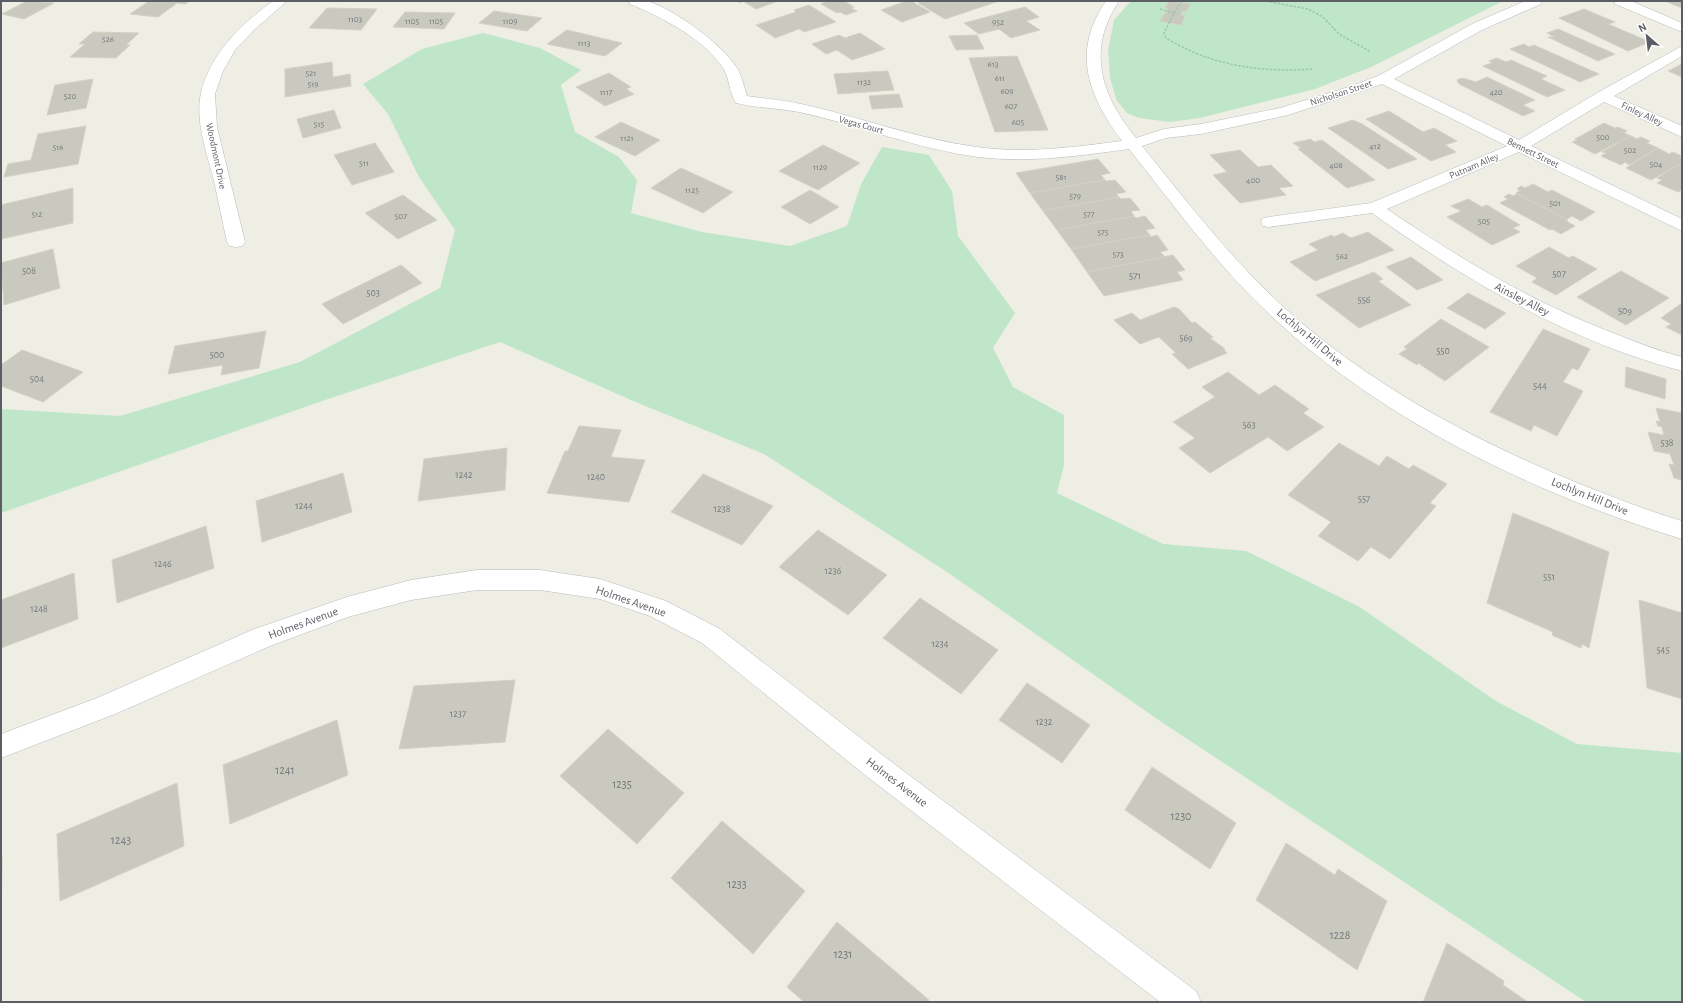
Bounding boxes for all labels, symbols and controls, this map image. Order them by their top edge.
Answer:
house number: 1103 [348,15,363,24]
north arrow [1627,16,1667,56]
house number: 1105 [405,17,420,26]
house number: 1105 [429,17,444,26]
house number: 1109 [502,17,518,26]
house number: 952 [992,18,1004,27]
text: N [1637,21,1649,34]
house number: 526 [102,35,114,44]
house number: 1113 [578,39,591,48]
house number: 613 [987,60,999,69]
house number: 521 [306,69,316,78]
house number: 611 [995,74,1005,83]
house number: 1132 [857,78,871,87]
street label: Nicholson Street [1309,78,1374,108]
house number: 519 [307,80,319,89]
house number: 609 [1000,87,1014,96]
house number: 1117 [599,88,613,97]
house number: 420 [1489,88,1503,97]
house number: 520 [64,92,77,101]
street label: Finley Alley [1620,100,1665,128]
house number: 607 [1005,102,1018,111]
street label: Vegas Court [838,114,885,136]
house number: 605 [1012,118,1025,127]
house number: 515 [314,120,325,129]
street label: Woodmont Drive [204,122,228,190]
house number: 500 [1596,133,1610,142]
house number: 1121 [620,134,634,143]
street label: Bennett Street [1506,136,1561,170]
house number: 412 [1369,142,1381,151]
house number: 516 [52,143,64,152]
house number: 502 [1624,146,1636,155]
street label: Putnam Alley [1448,151,1501,181]
house number: 511 [359,159,369,168]
house number: 504 [1650,160,1663,169]
house number: 408 [1329,161,1343,170]
house number: 1129 [813,163,827,172]
house number: 581 [1055,173,1067,182]
house number: 400 [1246,176,1260,185]
house number: 1125 [685,186,699,195]
house number: 579 [1069,192,1081,201]
house number: 501 [1549,199,1561,208]
house number: 512 [32,210,42,219]
house number: 577 [1083,210,1095,219]
house number: 507 [395,212,407,221]
house number: 505 [1478,217,1490,226]
house number: 575 [1097,228,1109,237]
house number: 573 [1112,250,1124,259]
house number: 562 [1336,252,1348,261]
house number: 508 [22,266,36,276]
house number: 507 [1552,269,1566,279]
house number: 571 [1129,271,1141,281]
street label: Ainsley Alley [1492,280,1551,319]
house number: 503 [366,288,380,298]
house number: 556 [1357,295,1371,305]
street label: Lochlyn Hill Drive [1274,306,1345,369]
house number: 509 [1618,306,1632,316]
house number: 569 [1179,333,1193,343]
house number: 550 [1436,346,1450,356]
house number: 500 [210,350,224,360]
house number: 504 [30,374,44,384]
house number: 544 [1533,381,1547,391]
house number: 563 [1243,420,1256,430]
house number: 538 [1660,438,1674,448]
house number: 1242 [455,470,473,480]
house number: 1240 [587,472,605,482]
street label: Lochlyn Hill Drive [1549,475,1630,518]
house number: 557 [1358,494,1370,504]
house number: 1244 [295,501,313,511]
house number: 1238 [714,504,731,514]
house number: 1246 [154,559,172,569]
house number: 1236 [825,566,842,576]
house number: 551 [1543,572,1555,582]
street label: Holmes Avenue [594,583,668,619]
house number: 1248 [30,604,48,614]
street label: Holmes Avenue [266,605,340,641]
house number: 1234 [932,639,949,649]
house number: 545 [1656,645,1670,655]
house number: 1237 [450,709,466,719]
house number: 1232 [1036,717,1053,727]
street label: Holmes Avenue [864,755,930,809]
house number: 1241 [275,764,295,776]
house number: 1235 [612,778,632,790]
house number: 1230 [1171,810,1191,822]
house number: 1243 [111,834,131,846]
house number: 1233 [727,878,747,890]
house number: 1228 [1330,929,1351,941]
house number: 1231 [834,948,852,960]

